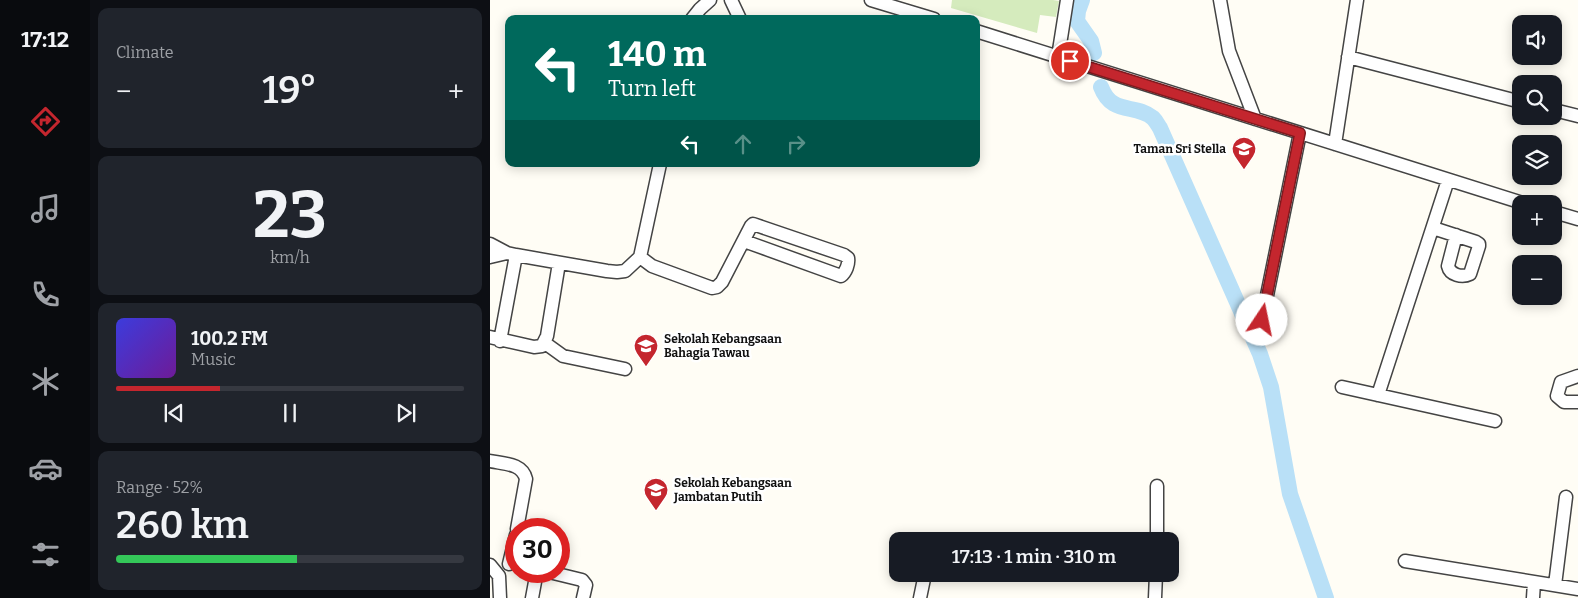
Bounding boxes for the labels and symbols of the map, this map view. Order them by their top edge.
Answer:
pin [1049,40,1091,82]
school or university icon: Taman Sri Stella [1231,136,1257,170]
place label: Taman Sri Stella [1133,142,1226,156]
position arrow [1235,293,1287,345]
place label: Sekolah Kebangsaan Bahagia Tawau [664,332,782,360]
school or university icon: Sekolah Kebangsaan Bahagia Tawau [633,333,659,367]
place label: Sekolah Kebangsaan Jambatan Putih [673,476,792,504]
school or university icon: Sekolah Kebangsaan Jambatan Putih [643,477,669,511]
speed limit sign: 30 [505,518,570,583]

